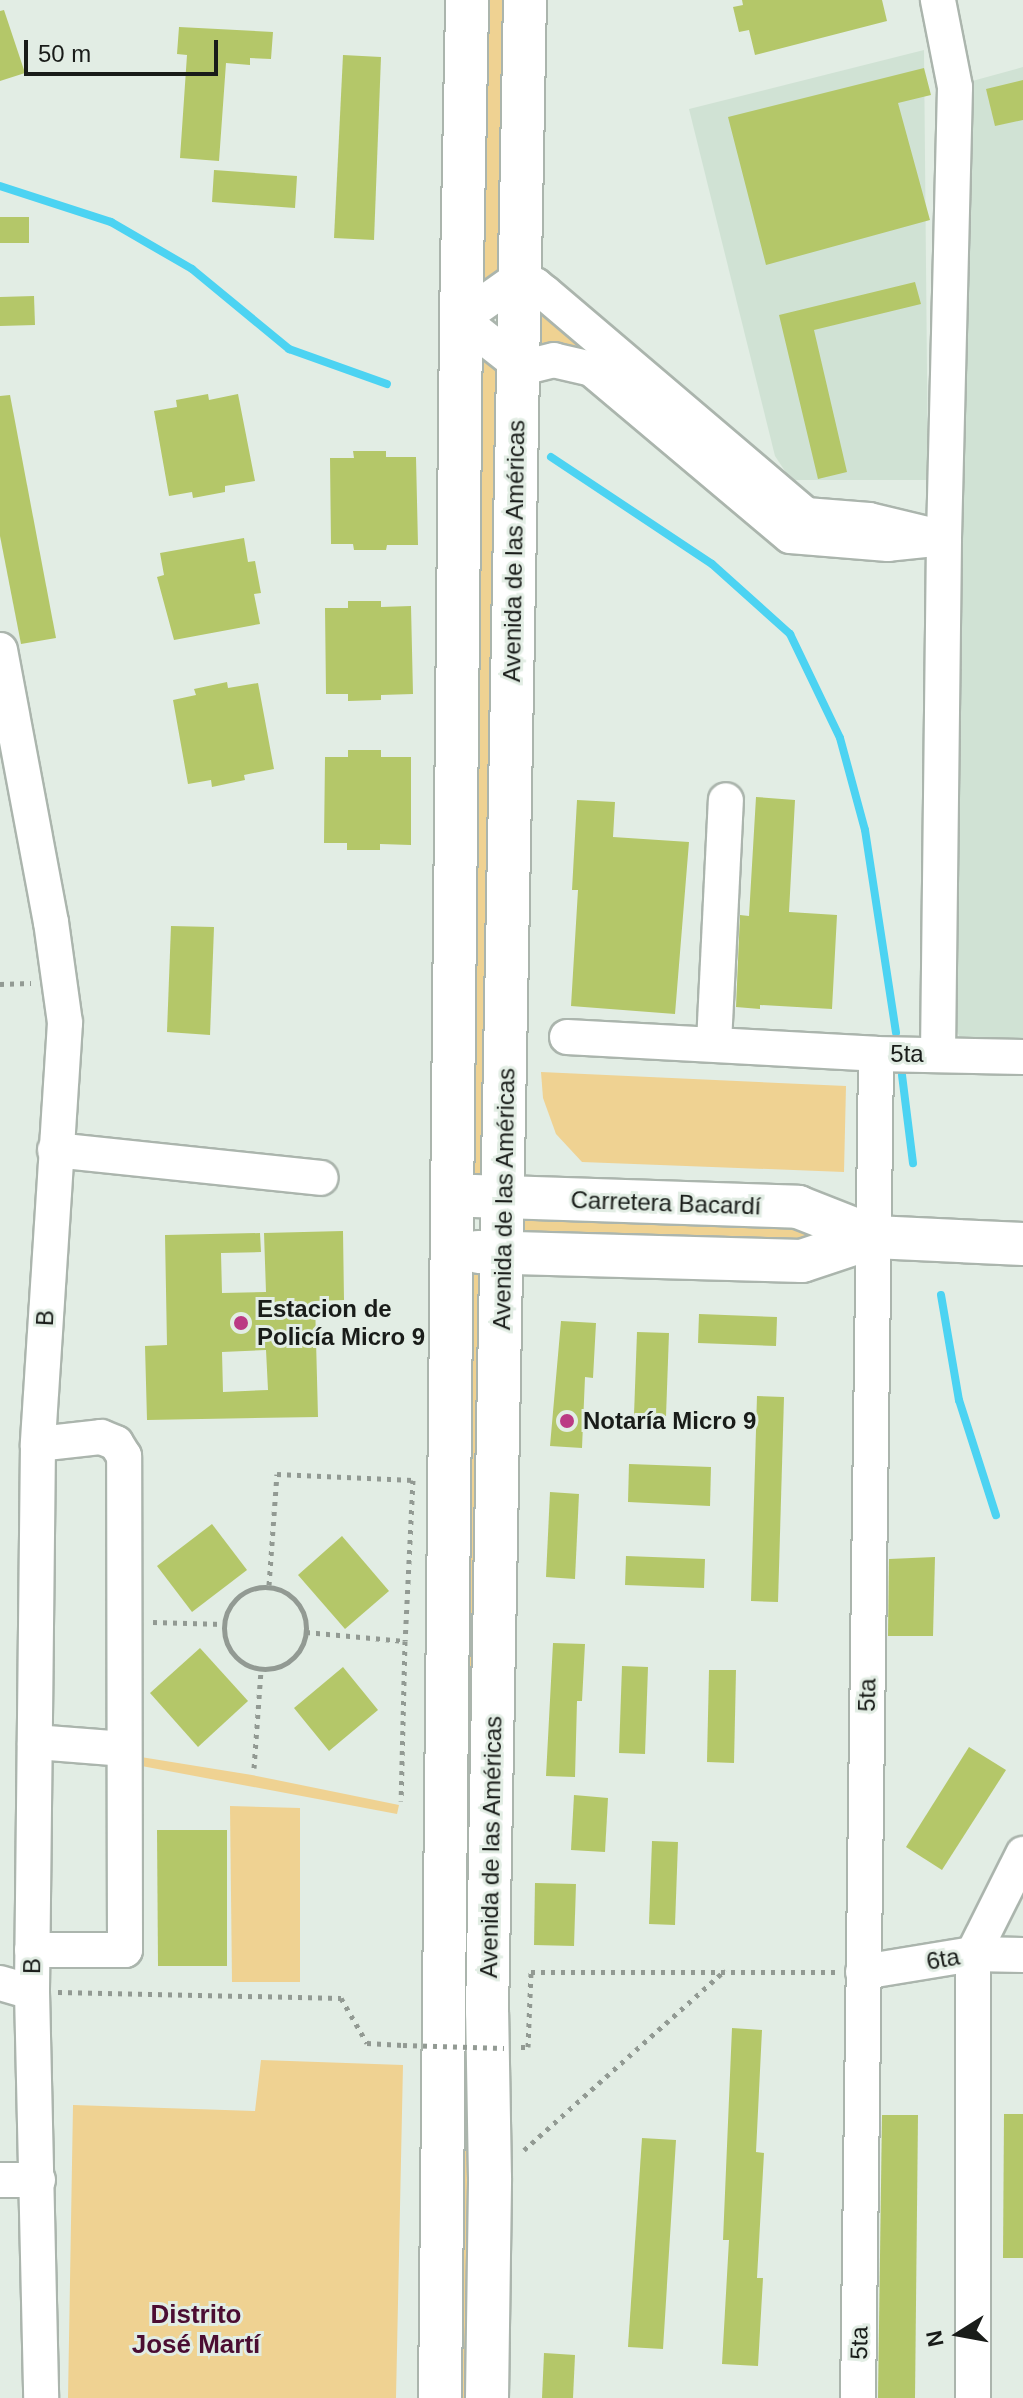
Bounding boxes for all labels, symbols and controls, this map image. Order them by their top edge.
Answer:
scale bar [28,24,222,74]
text: 50 m [38,40,91,67]
street label: Avenida de las Américas [497,419,531,683]
street label: 5ta [890,1040,924,1068]
street label: Avenida de las Américas [487,1067,521,1331]
street label: Carretera Bacardí [570,1185,762,1221]
place label: Estacion de Policía Micro 9 [257,1295,425,1351]
street label: B [30,1309,60,1327]
marker: Estacion de Policía Micro 9 [232,1314,250,1332]
place label: Notaría Micro 9 [583,1407,756,1435]
marker: Notaría Micro 9 [558,1412,576,1430]
street label: 5ta [852,1678,882,1712]
street label: Avenida de las Américas [474,1715,508,1979]
street label: 6ta [924,1942,962,1976]
street label: B [17,1958,47,1974]
north arrow [919,2294,999,2374]
district label: Distrito José Martí [132,2299,260,2360]
street label: 5ta [844,2326,874,2360]
text: N [921,2328,949,2349]

